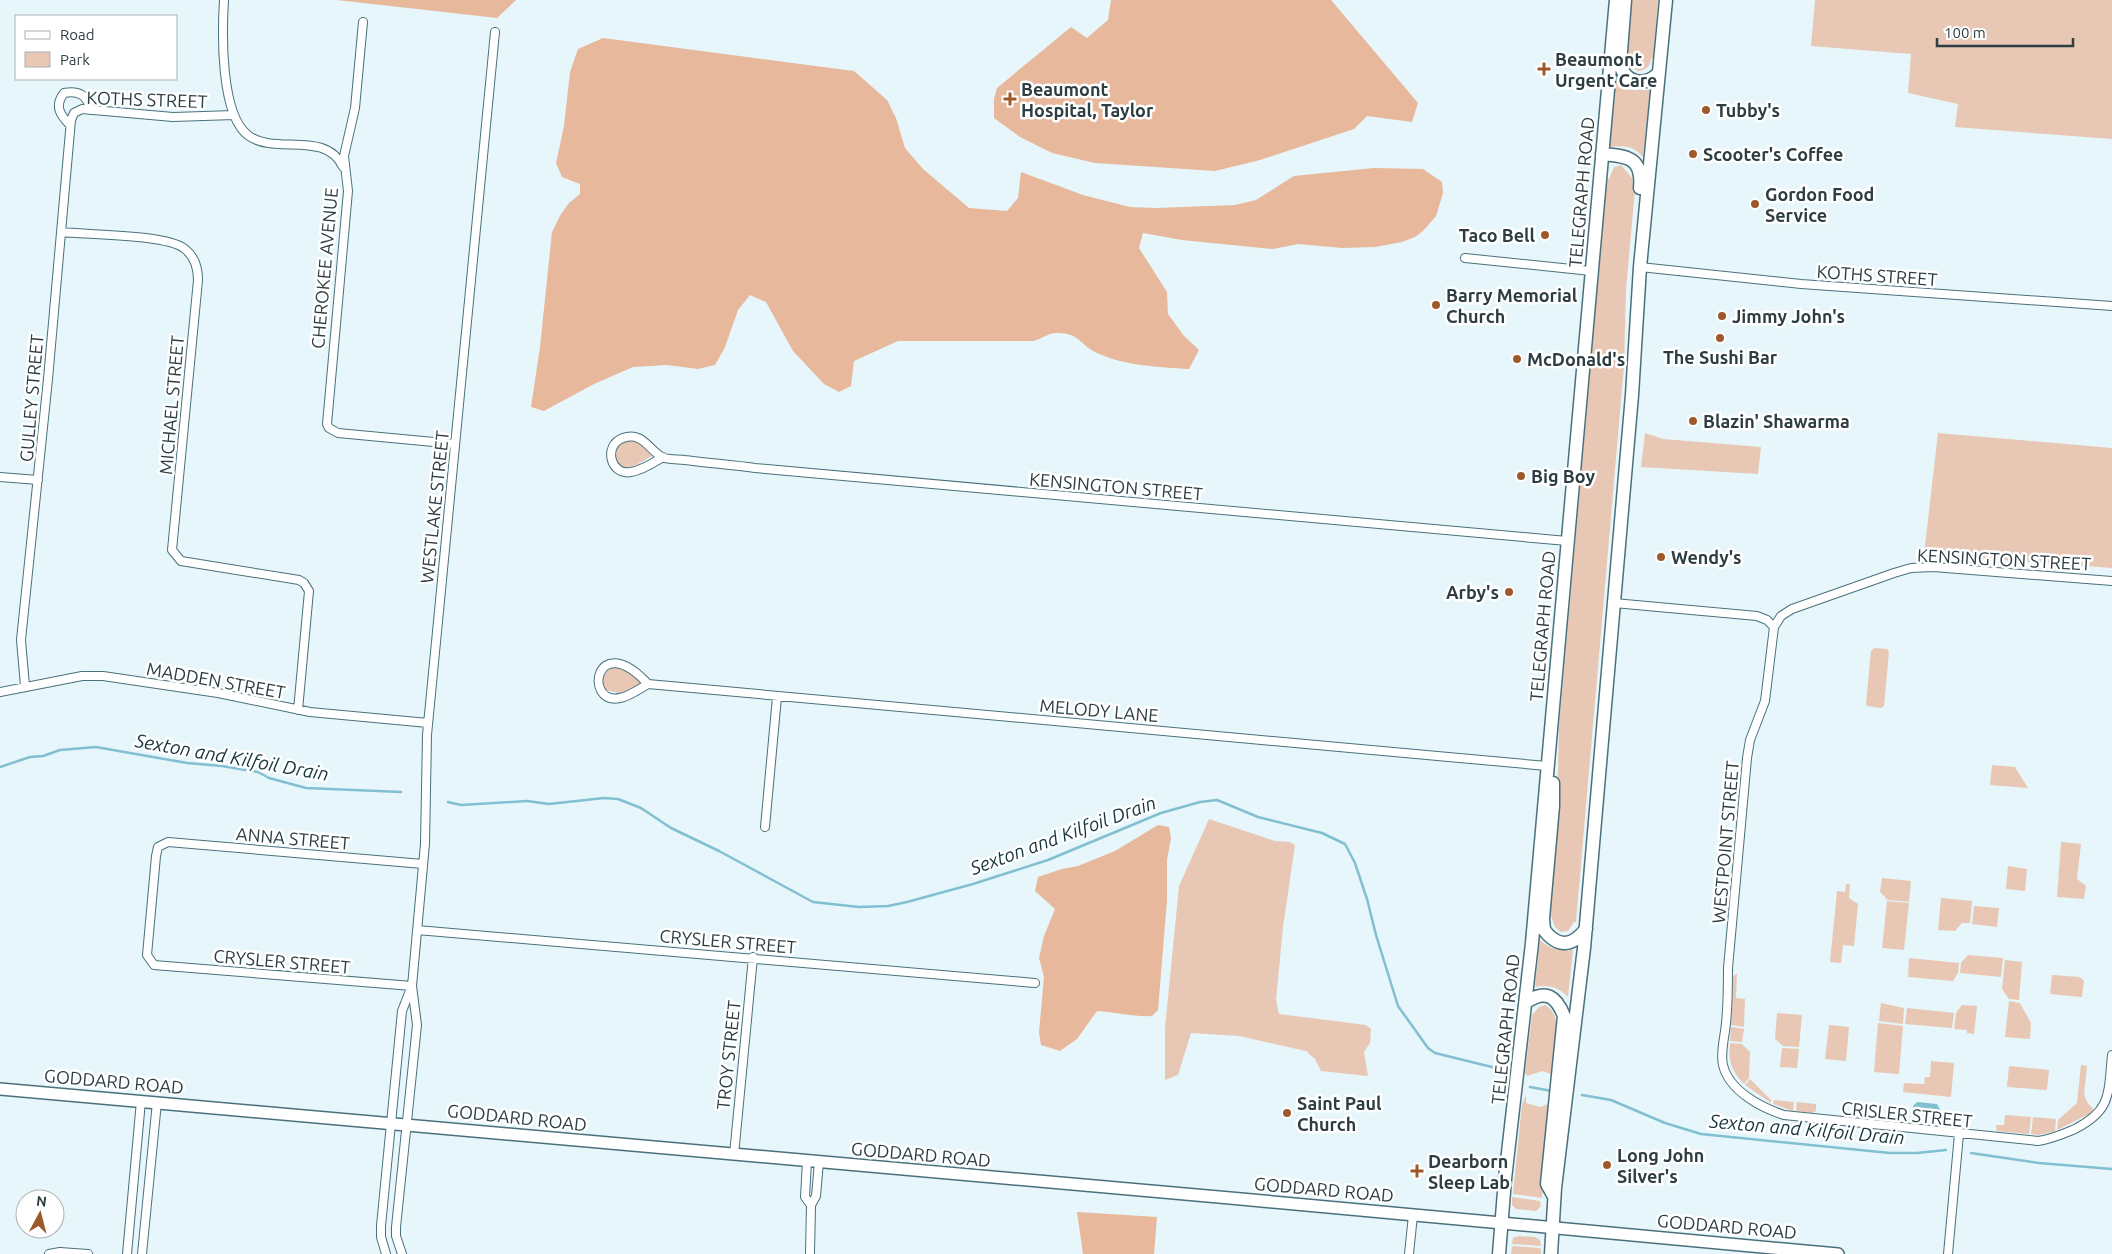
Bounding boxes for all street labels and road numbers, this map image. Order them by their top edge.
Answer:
street label: KOTHS STREET [86,87,208,111]
street label: TELEGRAPH ROAD [1564,116,1598,268]
street label: CHEROKEE AVENUE [307,187,341,349]
street label: KOTHS STREET [1816,261,1938,289]
street label: GULLEY STREET [15,333,47,463]
street label: MICHAEL STREET [155,335,187,475]
street label: WESTLAKE STREET [416,430,452,584]
street label: KENSINGTON STREET [1028,468,1204,504]
street label: KENSINGTON STREET [1916,544,2092,574]
street label: TELEGRAPH ROAD [1525,550,1559,702]
street label: MADDEN STREET [145,658,287,702]
street label: MELODY LANE [1039,695,1159,725]
street label: WESTPOINT STREET [1708,760,1742,924]
street label: ANNA STREET [235,823,351,853]
street label: CRYSLER STREET [659,925,797,957]
street label: CRYSLER STREET [213,945,351,977]
street label: TELEGRAPH ROAD [1487,953,1523,1105]
street label: TROY STREET [712,999,744,1111]
street label: GODDARD ROAD [43,1065,185,1097]
street label: CRISLER STREET [1840,1097,1974,1131]
street label: GODDARD ROAD [446,1100,588,1134]
street label: GODDARD ROAD [850,1138,992,1170]
street label: GODDARD ROAD [1253,1173,1395,1205]
street label: GODDARD ROAD [1656,1210,1798,1242]

